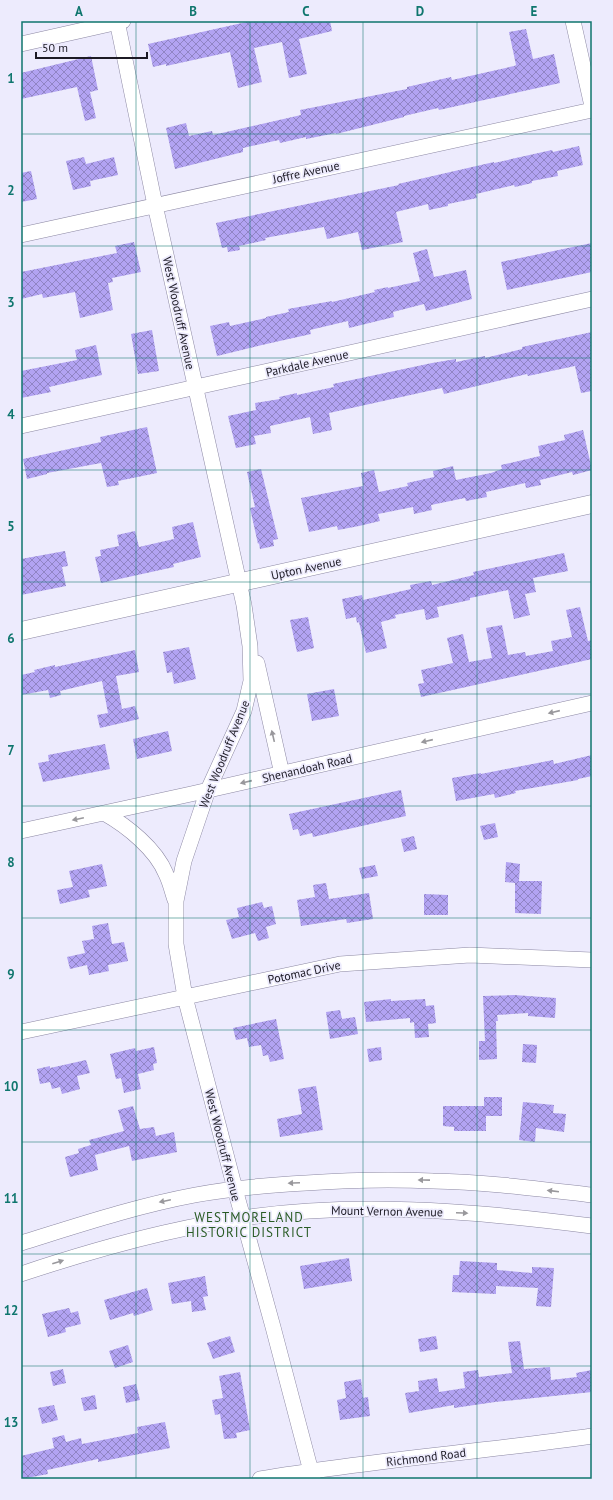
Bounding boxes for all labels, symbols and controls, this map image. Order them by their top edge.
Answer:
text: A [75,3,83,20]
text: B [189,3,197,20]
text: C [302,3,310,20]
text: D [416,3,424,20]
text: E [531,3,538,20]
scale bar [36,34,147,60]
text: 50 m [42,40,68,55]
text: 1 [7,70,15,87]
street label: Joffre Avenue [270,158,341,187]
text: 2 [7,182,15,199]
street label: West Woodruff Avenue [160,255,198,371]
text: 3 [7,294,15,311]
street label: Parkdale Avenue [264,346,350,380]
text: 4 [7,406,15,423]
text: 5 [7,518,15,535]
street label: Upton Avenue [269,553,343,583]
text: 6 [7,630,15,647]
street label: West Woodruff Avenue [196,698,252,810]
one-way arrow [548,709,560,715]
one-way arrow [270,729,276,742]
one-way arrow [421,738,433,744]
text: 7 [7,742,15,759]
street label: Shenandoah Road [260,750,354,786]
one-way arrow [240,779,252,785]
one-way arrow [72,816,84,822]
text: 8 [7,854,15,871]
street label: Potomac Drive [266,957,342,987]
text: 9 [7,966,15,983]
text: 10 [4,1078,18,1095]
street label: West Woodruff Avenue [202,1087,244,1203]
one-way arrow [418,1177,430,1184]
one-way arrow [288,1180,300,1187]
one-way arrow [547,1187,559,1194]
text: 11 [4,1190,18,1207]
one-way arrow [159,1199,171,1205]
street label: Mount Vernon Avenue [331,1203,443,1219]
district label: WESTMORELAND HISTORIC DISTRICT [186,1209,312,1241]
one-way arrow [456,1209,468,1216]
one-way arrow [52,1259,64,1265]
text: 12 [4,1302,18,1319]
text: 13 [4,1414,18,1431]
street label: Richmond Road [385,1445,467,1469]

